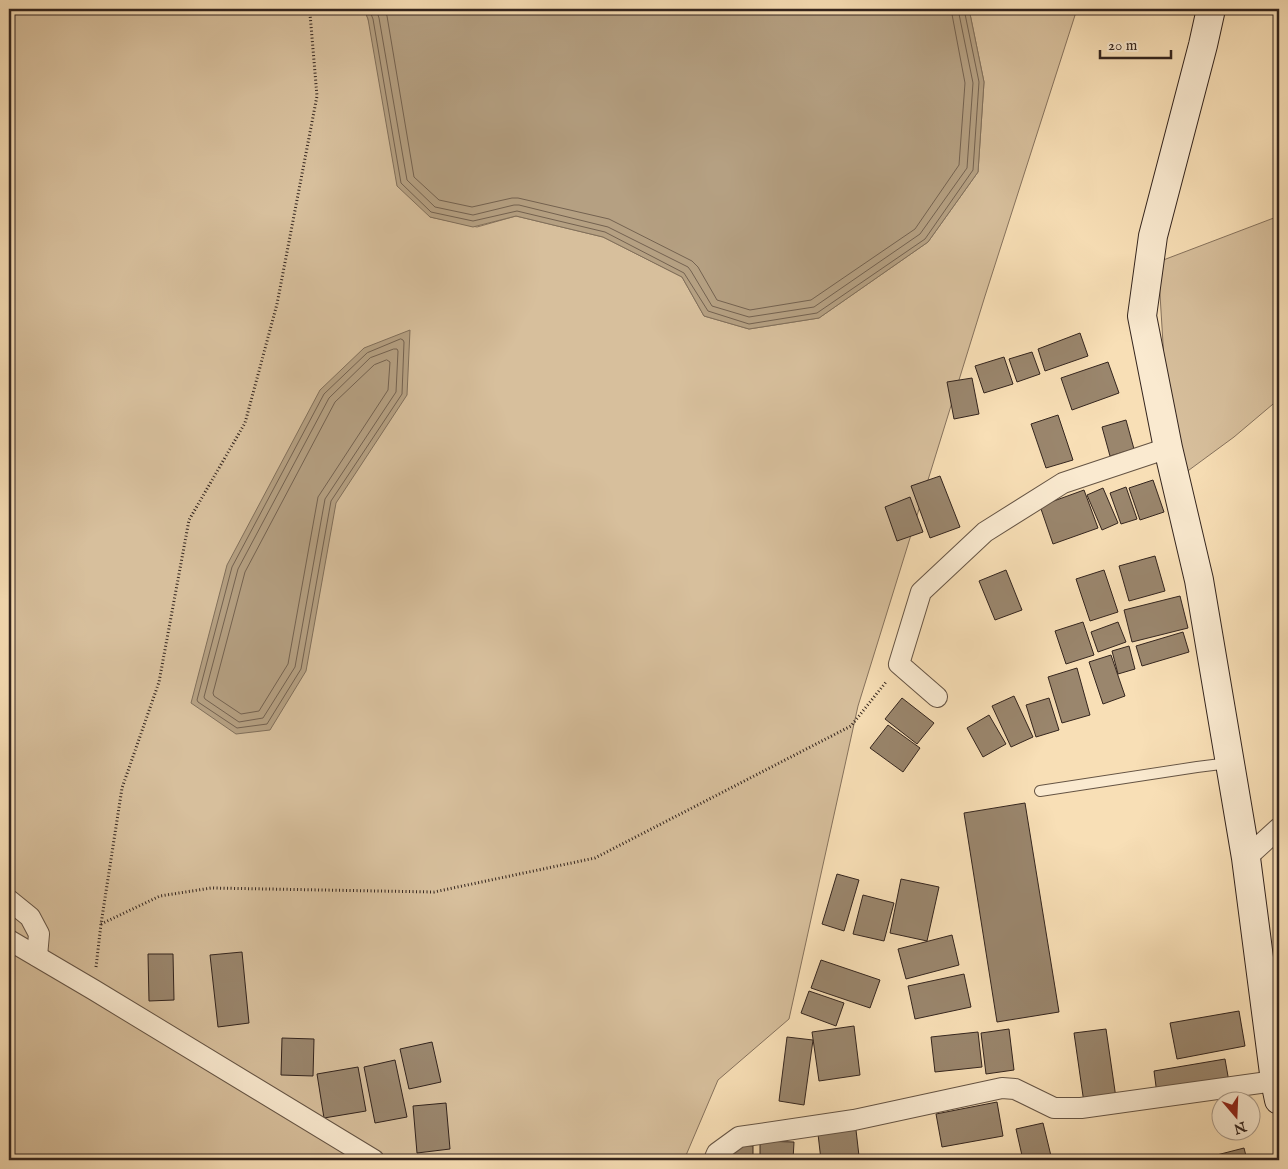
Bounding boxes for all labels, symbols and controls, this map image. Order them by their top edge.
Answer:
scale bar [1100,28,1172,60]
text: 20 m [1108,36,1138,55]
north arrow [1210,1092,1260,1142]
text: N [1231,1117,1250,1138]

